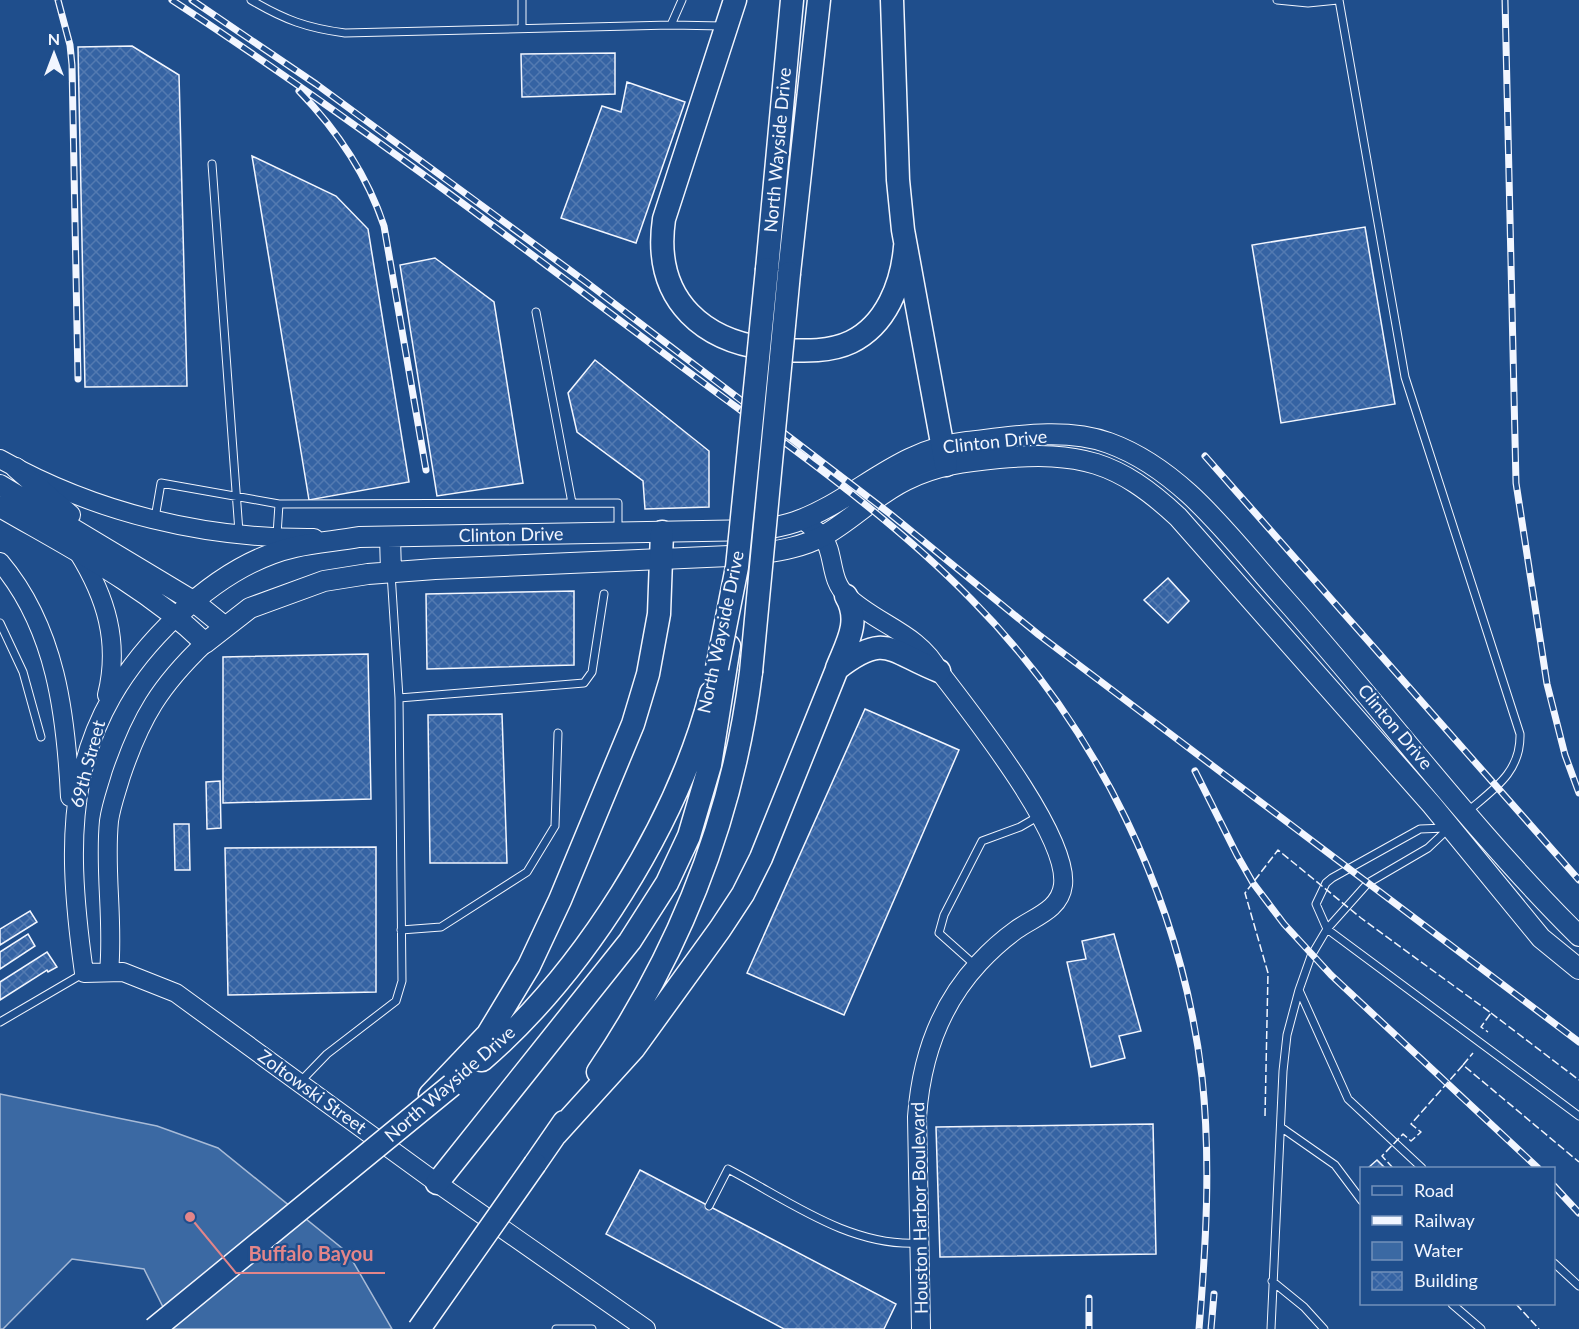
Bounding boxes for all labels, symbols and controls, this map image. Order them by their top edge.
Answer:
north arrow [24,24,84,84]
text: N [48,29,60,48]
street label: North Wayside Drive [759,66,795,233]
street label: Clinton Drive [942,425,1048,457]
street label: Clinton Drive [458,522,564,546]
street label: North Wayside Drive [692,548,748,715]
street label: Clinton Drive [1354,679,1438,774]
street label: 69th Street [65,717,109,810]
street label: North Wayside Drive [380,1021,519,1146]
street label: Zoltowski Street [254,1044,372,1138]
street label: Houston Harbor Boulevard [906,1102,932,1314]
legend [1360,1167,1555,1305]
text: Road [1414,1179,1454,1201]
text: Railway [1414,1209,1475,1231]
callout: Buffalo Bayou [236,1235,385,1273]
text: Water [1414,1239,1463,1261]
text: Buffalo Bayou [248,1241,374,1265]
text: Building [1414,1269,1478,1291]

